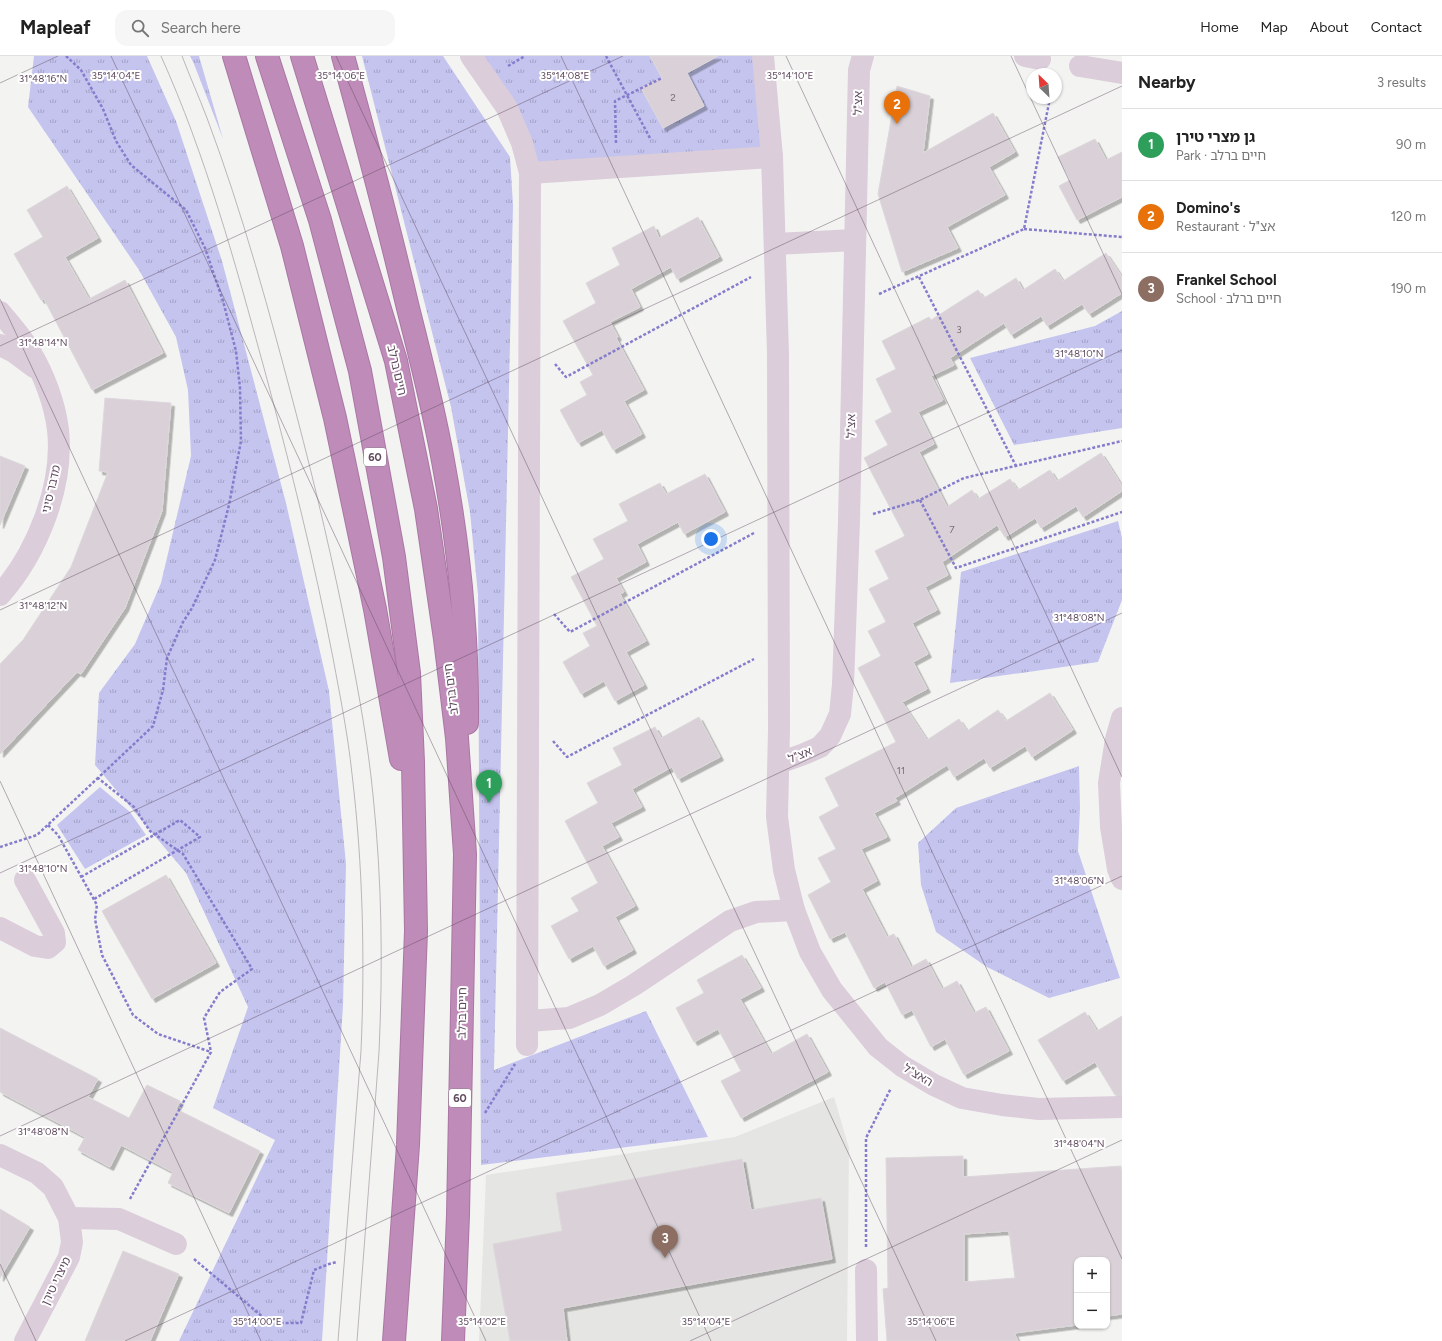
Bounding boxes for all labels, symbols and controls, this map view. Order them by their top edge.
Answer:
search box [115,10,395,46]
text: Mapleaf [20,16,91,39]
icon: search [129,17,151,39]
text: Search here [161,19,241,37]
text: Home [1200,19,1239,36]
text: Map [1261,19,1288,36]
text: About [1310,19,1349,36]
text: Contact [1371,19,1422,36]
north arrow [1026,68,1062,104]
text: 35°14'04"E [92,69,141,82]
text: 35°14'06"E [317,69,365,82]
text: 35°14'08"E [541,69,590,82]
text: 35°14'10"E [767,69,814,82]
text: 31°48'16"N [19,72,67,85]
text: Nearby [1138,72,1196,92]
text: 3 results [1377,75,1426,90]
street label: אצ"ל [851,90,865,115]
house number: 2 [670,91,676,104]
pin: 2 [884,91,910,124]
text: גן מצרי טירן [1176,128,1255,146]
text: 1 [1148,137,1154,152]
text: 90 m [1396,137,1426,152]
text: Park · חיים ברלב [1176,148,1266,163]
text: Domino's [1176,199,1240,217]
text: 2 [1147,209,1155,224]
text: 120 m [1391,209,1426,224]
text: Restaurant · אצ"ל [1176,219,1275,234]
text: Frankel School [1176,271,1277,289]
text: 3 [1147,281,1155,296]
text: 190 m [1391,281,1426,296]
text: School · חיים ברלב [1176,291,1282,306]
house number: 3 [956,323,962,336]
text: 31°48'14"N [19,336,67,349]
street label: חיים ברלב [384,343,410,397]
text: 31°48'10"N [1054,347,1104,360]
street label: אצ"ל [844,413,858,438]
road number: 60 [364,448,386,466]
street label: מדבר סיני [39,464,63,514]
house number: 7 [949,523,955,536]
your location [701,529,721,549]
text: 31°48'12"N [19,599,67,612]
text: 31°48'08"N [1053,611,1105,624]
street label: חיים ברלב [441,663,461,715]
street label: אצ"ל [786,744,814,766]
house number: 11 [897,764,905,777]
pin: 1 [476,770,502,803]
text: 31°48'10"N [18,862,68,875]
text: 31°48'06"N [1054,874,1104,887]
street label: חיים ברלב [455,987,469,1039]
street label: האצ"ל [901,1061,935,1089]
road number: 60 [449,1089,471,1107]
text: 31°48'08"N [17,1125,69,1138]
text: 31°48'04"N [1053,1137,1105,1150]
pin: 3 [652,1225,678,1258]
street label: מיצרי טירן [38,1254,74,1307]
map controls [1074,1257,1110,1329]
button: + [1074,1257,1110,1293]
button: − [1074,1293,1110,1329]
text: 35°14'00"E [232,1315,282,1328]
text: 35°14'02"E [458,1315,506,1328]
text: 35°14'04"E [682,1315,731,1328]
text: 35°14'06"E [907,1315,955,1328]

